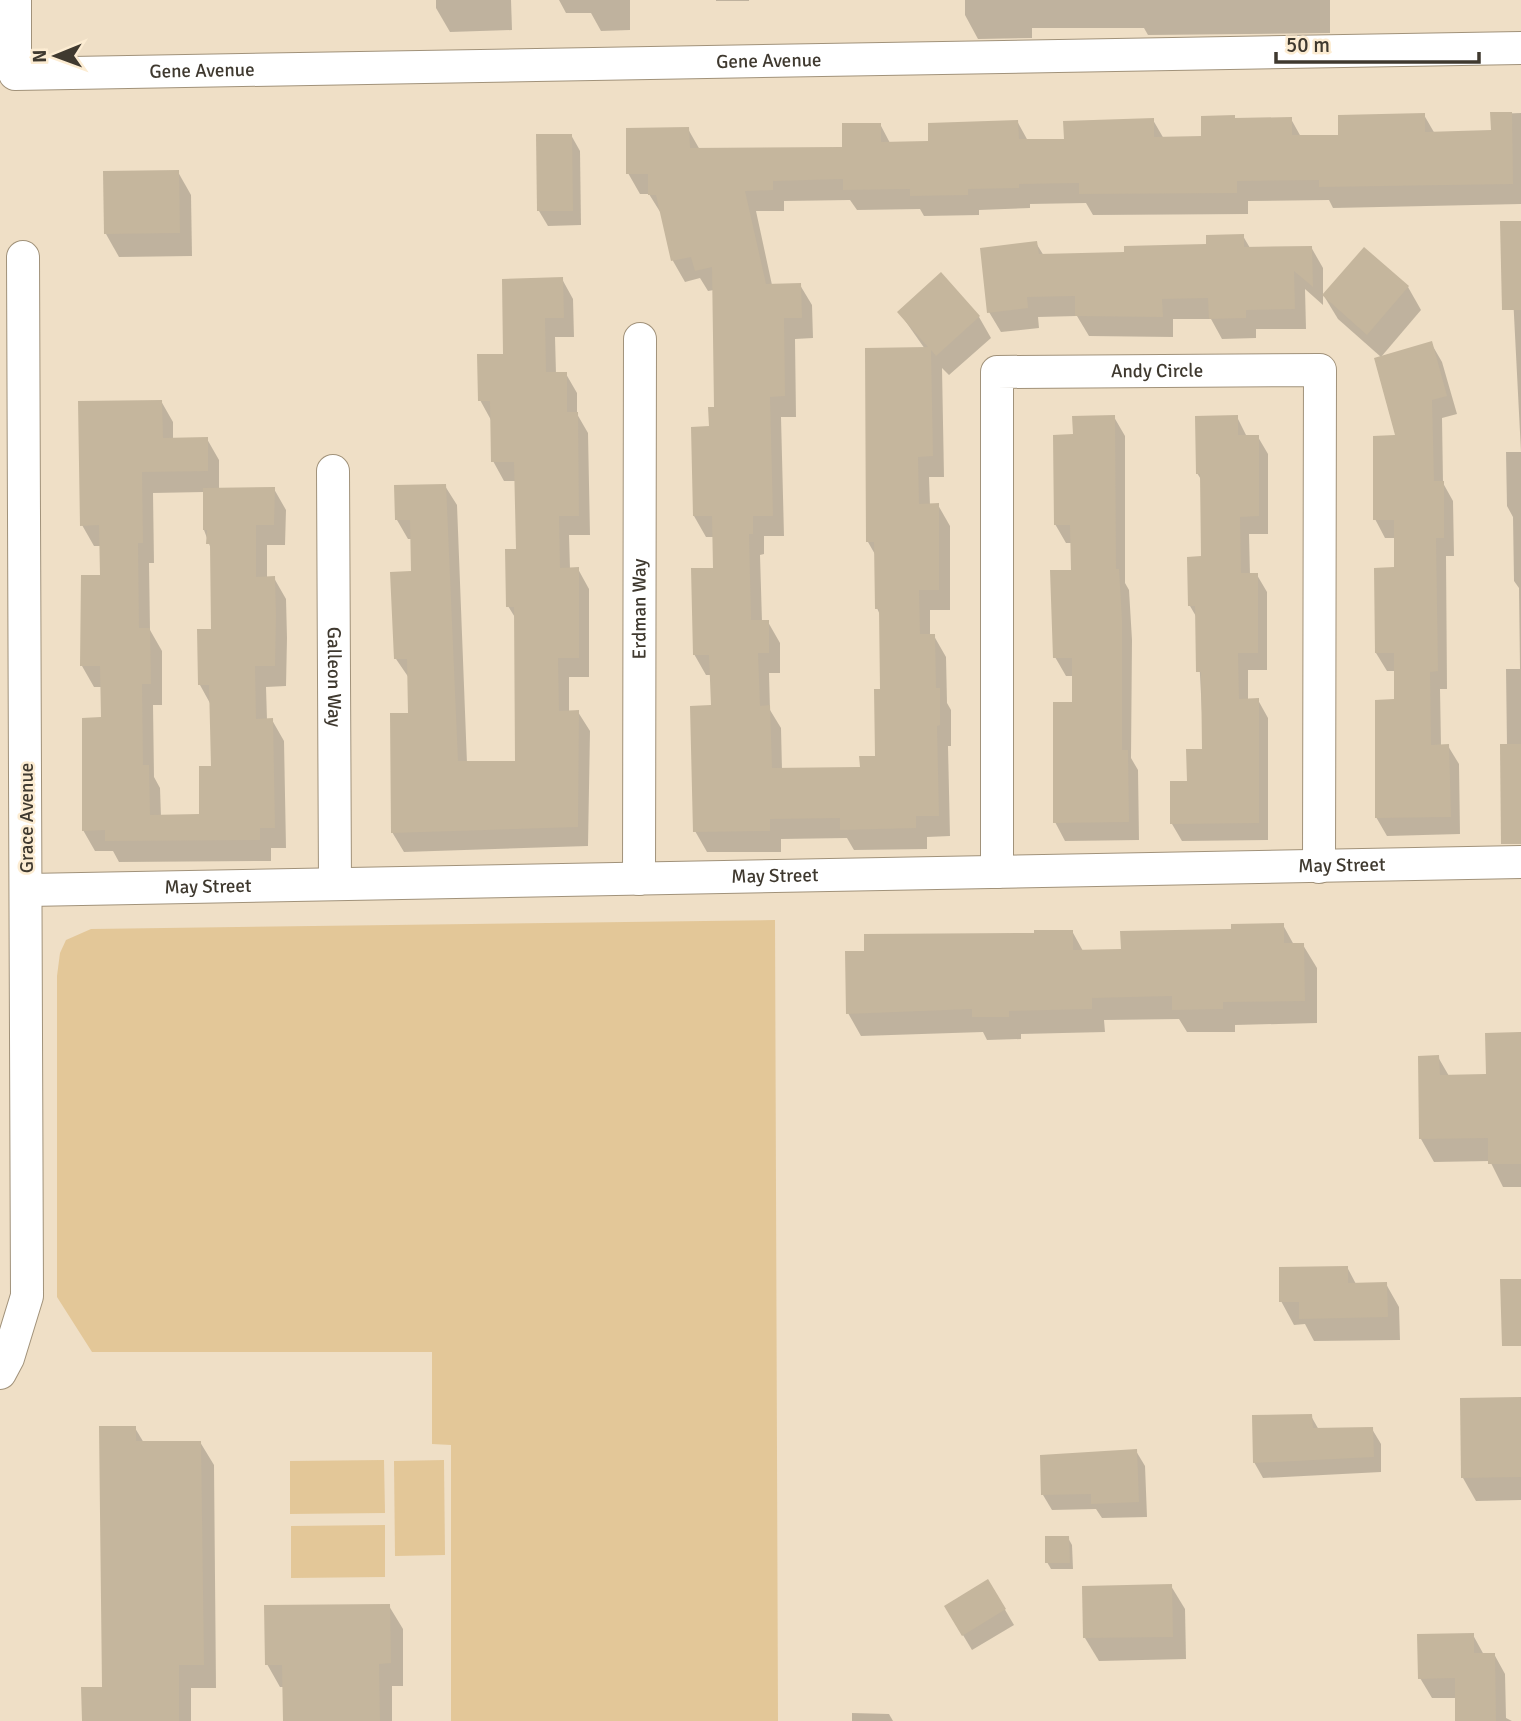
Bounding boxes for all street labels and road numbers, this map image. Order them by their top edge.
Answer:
street label: Gene Avenue [716,48,822,74]
street label: Gene Avenue [149,58,255,84]
street label: Andy Circle [1111,359,1203,383]
street label: Erdman Way [627,558,652,659]
street label: Galleon Way [322,627,346,727]
street label: Grace Avenue [15,763,39,873]
street label: May Street [1298,853,1386,878]
street label: May Street [731,863,819,889]
street label: May Street [164,874,252,899]

